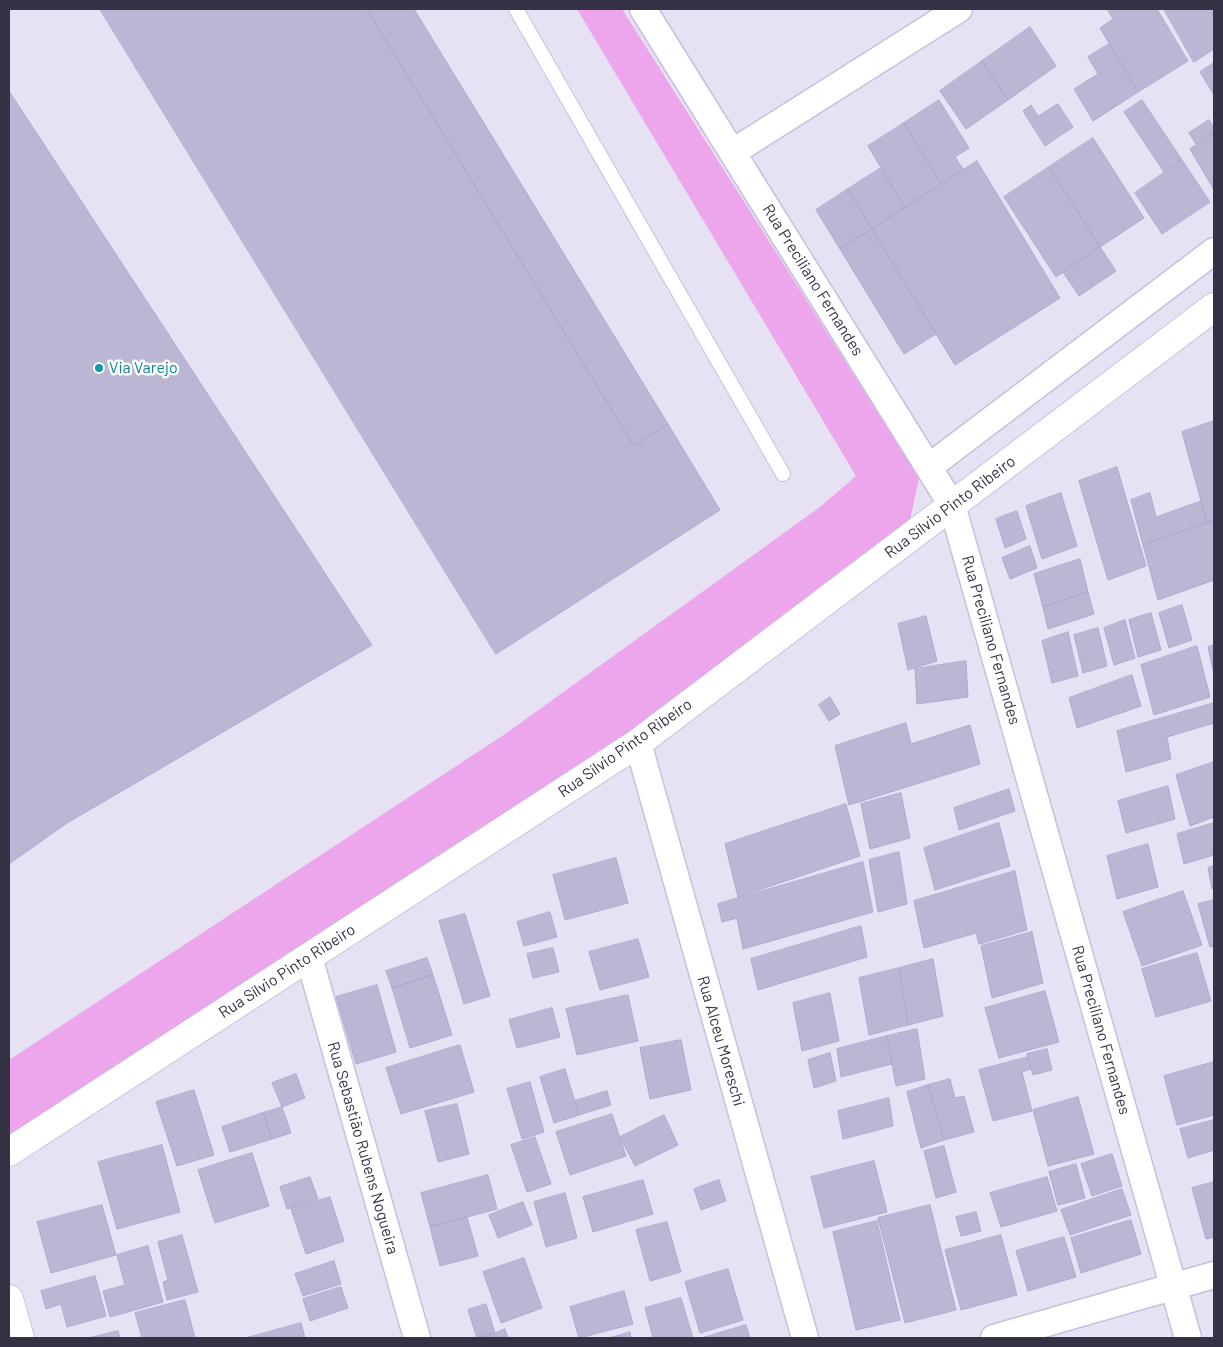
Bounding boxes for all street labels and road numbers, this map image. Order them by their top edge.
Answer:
street label: Rua Preciliano Fernandes [758,201,868,359]
street label: Rua Sílvio Pinto Ribeiro [881,451,1019,563]
street label: Rua Preciliano Fernandes [958,553,1024,727]
street label: Rua Sílvio Pinto Ribeiro [554,695,696,801]
street label: Rua Sílvio Pinto Ribeiro [215,920,359,1022]
street label: Rua Preciliano Fernandes [1068,943,1134,1117]
street label: Rua Alceu Moreschi [693,974,749,1108]
street label: Rua Sebastião Rubens Nogueira [323,1039,403,1257]

